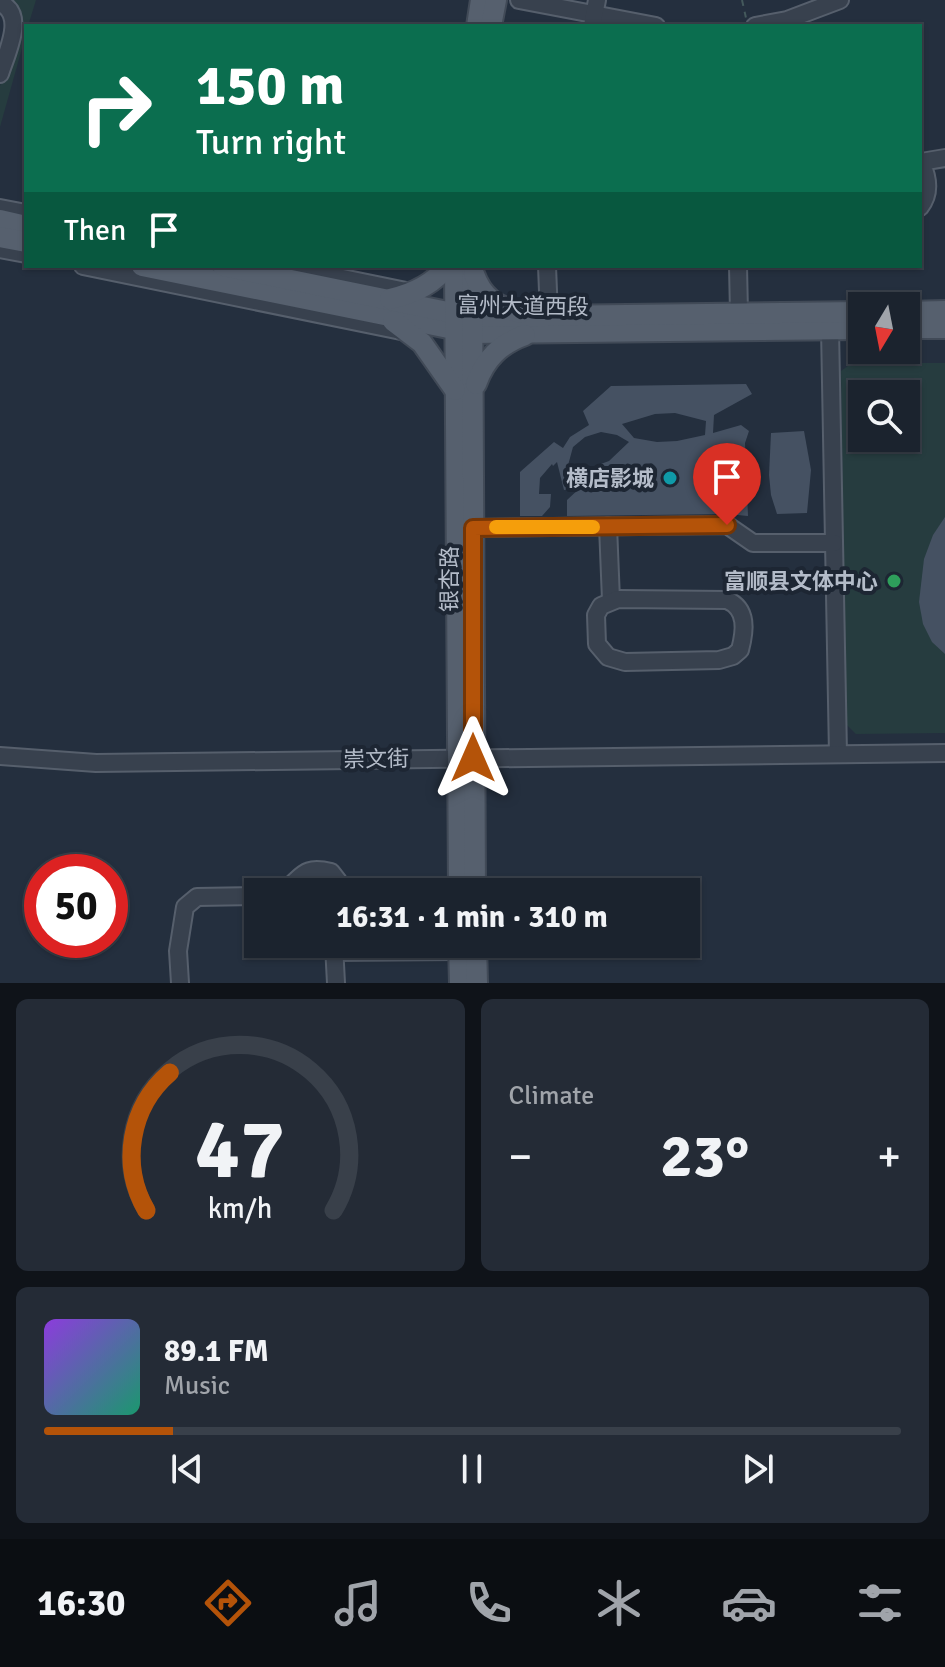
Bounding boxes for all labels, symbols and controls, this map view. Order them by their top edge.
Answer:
text: 150 m [196,51,344,120]
icon: right [64,56,168,160]
text: Turn right [196,120,346,165]
icon: arrive [142,208,186,252]
text: Then [64,212,126,249]
street label: 富州大道西段 [457,291,589,321]
north arrow [848,292,920,364]
map controls [848,292,920,452]
button: search [848,380,920,452]
pin [693,443,761,525]
icon: arrive [705,455,749,499]
place label: 横店影城 [566,465,654,492]
marker: 横店影城 [661,469,679,487]
street label: 银杏路 [436,546,463,612]
place label: 富顺县文体中心 [724,568,878,595]
marker: 富顺县文体中心 [885,572,903,590]
position arrow [431,716,515,800]
street label: 崇文街 [343,745,409,773]
speed limit sign: 50 [24,854,128,958]
text: 16:31 · 1 min · 310 m [336,899,608,936]
text: Climate [509,1080,594,1112]
text: 47 [195,1099,285,1201]
text: 23° [660,1120,749,1194]
text: − [509,1130,532,1184]
text: + [877,1130,901,1184]
text: km/h [208,1191,273,1226]
text: 89.1 FM [164,1333,269,1370]
text: Music [164,1370,230,1402]
icon: previous [165,1447,209,1491]
icon: pause [450,1447,494,1491]
icon: next [736,1447,780,1491]
icon: directions [200,1575,256,1631]
icon: music [330,1575,386,1631]
icon: phone [461,1575,517,1631]
icon: climate [591,1575,647,1631]
icon: car [721,1575,777,1631]
icon: filters [852,1575,908,1631]
text: 16:30 [37,1581,126,1626]

